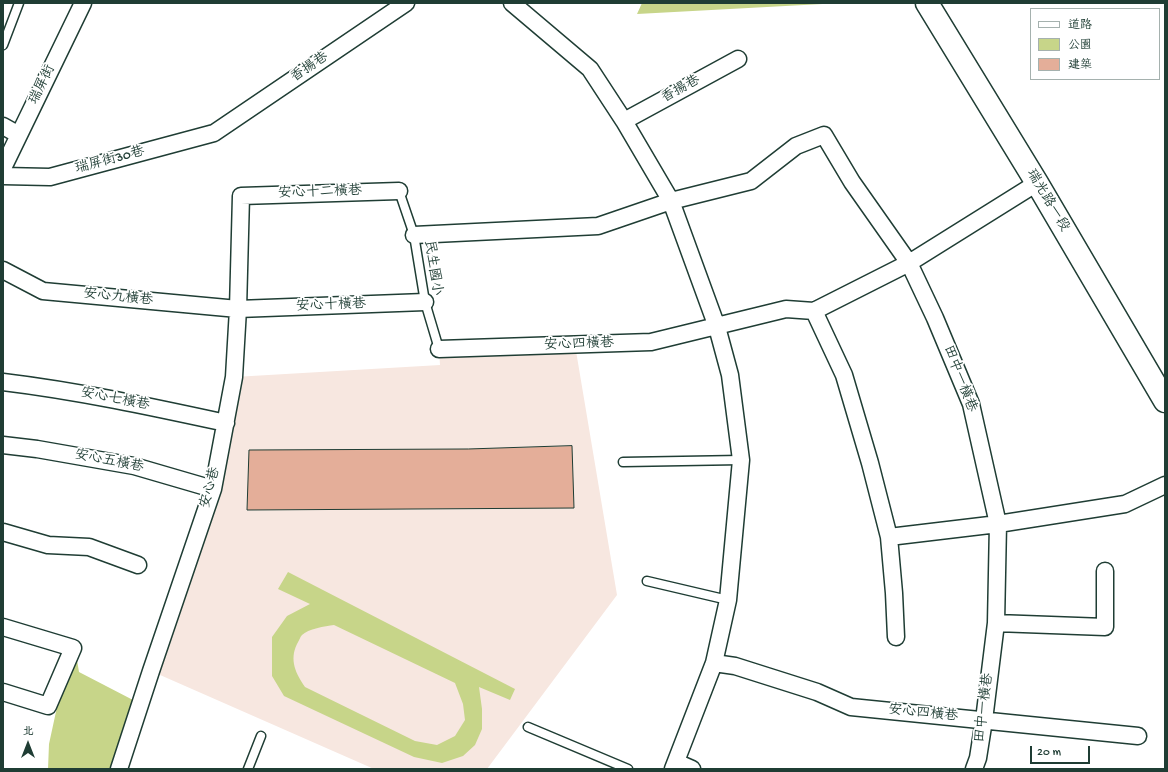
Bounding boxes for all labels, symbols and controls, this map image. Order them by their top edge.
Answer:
legend [1030,8,1160,80]
text: 道路 [1068,19,1092,33]
text: 公園 [1068,39,1092,53]
street label: 香揚巷 [288,49,332,87]
text: 建築 [1068,59,1092,73]
street label: 瑞屏街 [26,62,60,108]
street label: 香揚巷 [659,72,703,108]
street label: 瑞屏街30巷 [73,144,147,178]
street label: 瑞光路一段 [1022,167,1072,235]
street label: 安心十二橫巷 [278,183,362,203]
street label: 民生國小 [419,239,445,297]
street label: 安心九橫巷 [82,286,154,310]
street label: 安心十橫巷 [296,296,366,316]
street label: 安心四橫巷 [544,335,614,355]
street label: 田中一橫巷 [939,343,979,415]
street label: 安心七橫巷 [79,385,151,415]
street label: 安心五橫巷 [73,447,145,477]
street label: 安心巷 [197,466,225,510]
street label: 田中一橫巷 [972,672,998,744]
street label: 安心四橫巷 [887,702,959,726]
north arrow [8,724,48,764]
text: 北 [23,726,34,738]
scale bar [1032,738,1092,764]
text: 20 m [1037,746,1061,760]

